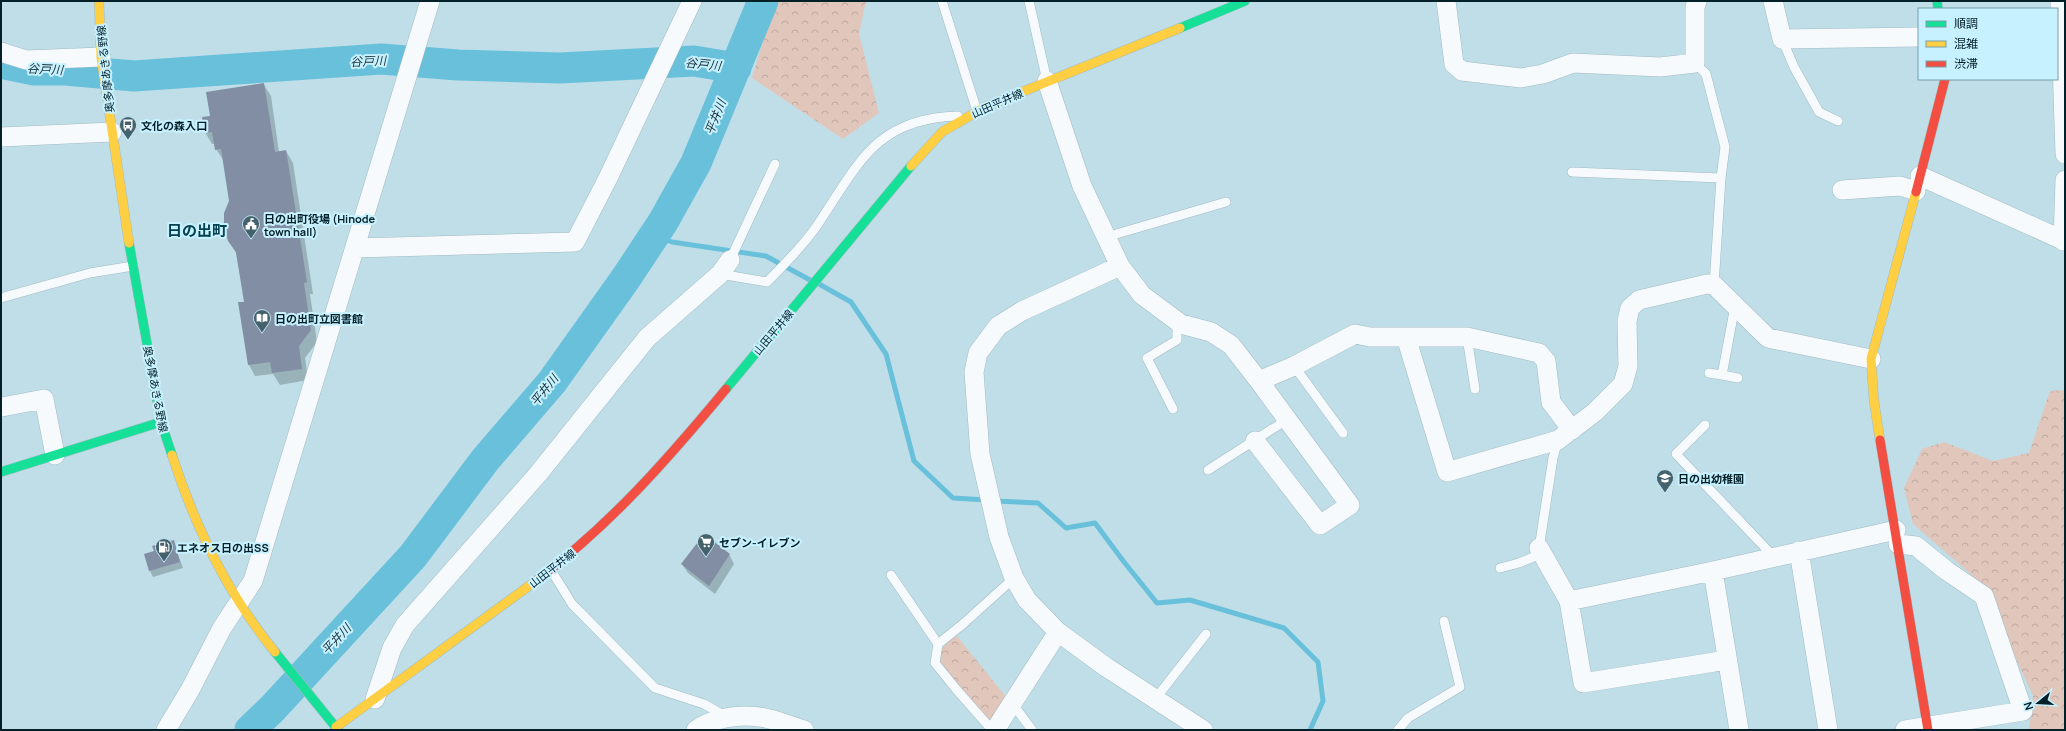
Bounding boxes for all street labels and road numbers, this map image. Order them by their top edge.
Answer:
street label: 奥多摩あきる野線 [93,25,117,113]
street label: 山田平井線 [969,85,1025,121]
street label: 山田平井線 [750,306,796,358]
street label: 奥多摩あきる野線 [140,344,172,434]
street label: 山田平井線 [526,545,578,591]

